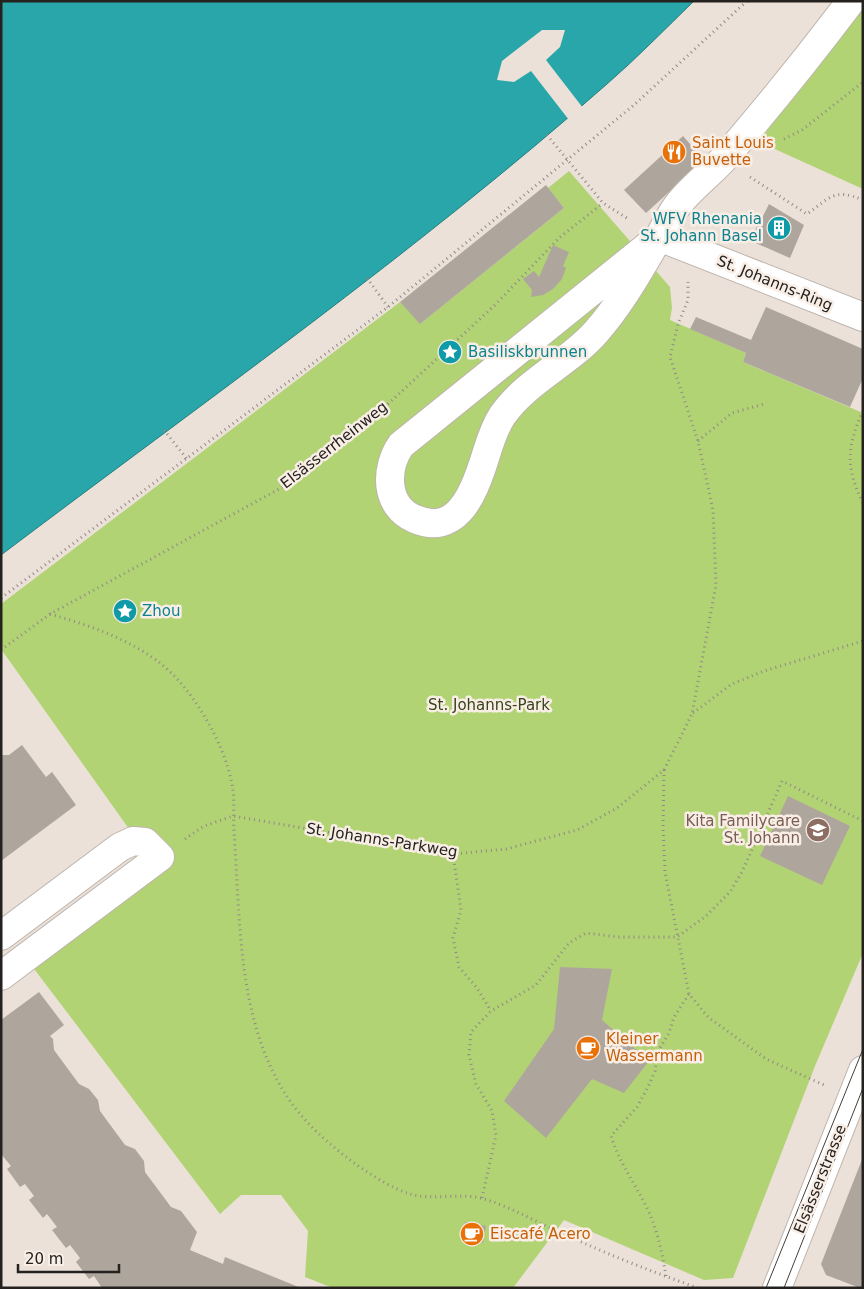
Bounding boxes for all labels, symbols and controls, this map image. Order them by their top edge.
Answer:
place label: Saint Louis Buvette [692,134,774,169]
restaurant icon: Saint Louis Buvette [661,139,687,165]
place label: WFV Rhenania St. Johann Basel [640,210,762,245]
building icon: WFV Rhenania St. Johann Basel [766,215,792,241]
street label: St. Johanns-Ring [715,252,835,314]
place icon: Basiliskbrunnen [437,339,463,365]
place label: Basiliskbrunnen [468,343,587,361]
street label: Elsässerrheinweg [277,398,391,492]
place icon: Zhou [112,598,138,624]
place label: Zhou [142,602,180,620]
park label: St. Johanns-Park [428,696,550,714]
place label: Kita Familycare St. Johann [685,812,800,847]
school or university icon: Kita Familycare St. Johann [805,817,831,843]
street label: St. Johanns-Parkweg [305,819,459,861]
place label: Kleiner Wassermann [606,1030,703,1065]
cafe icon: Kleiner Wassermann [575,1035,601,1061]
street label: Elsässerstrasse [790,1122,850,1236]
cafe icon: Eiscafé Acero [459,1221,485,1247]
place label: Eiscafé Acero [490,1225,591,1243]
scale bar [18,1242,119,1274]
text: 20 m [25,1250,63,1268]

